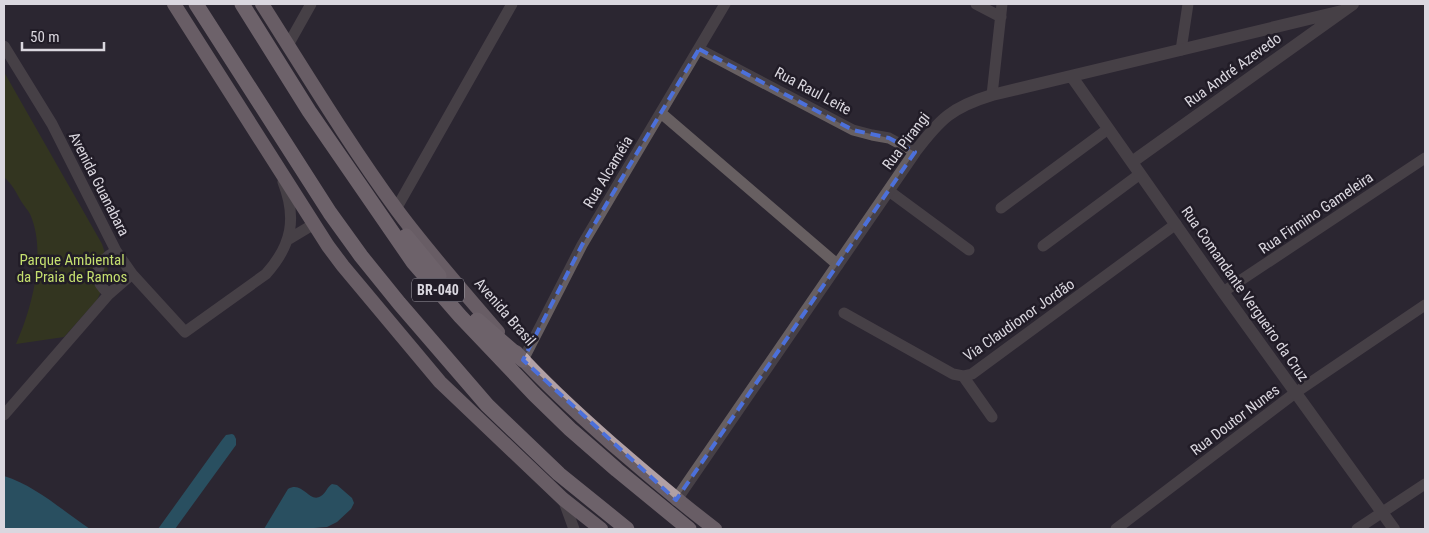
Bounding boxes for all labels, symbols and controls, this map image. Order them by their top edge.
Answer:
scale bar [22,20,105,52]
text: 50 m [30,28,60,46]
street label: Rua André Azevedo [1181,29,1285,111]
street label: Rua Raul Leite [772,63,854,119]
street label: Rua Pirangi [879,109,933,173]
street label: Avenida Guanabara [65,129,133,239]
street label: Rua Alcaméia [579,133,637,211]
street label: Rua Firmino Gameleira [1256,168,1376,258]
street label: Rua Comandante Vergueiro da Cruz [1178,203,1312,385]
park label: Parque Ambiental da Praia de Ramos [17,251,127,286]
street label: Avenida Brasil [471,274,539,350]
street label: Via Claudionor Jordão [960,275,1078,365]
road number: BR-040 [412,278,464,302]
street label: Rua Doutor Nunes [1187,381,1283,459]

